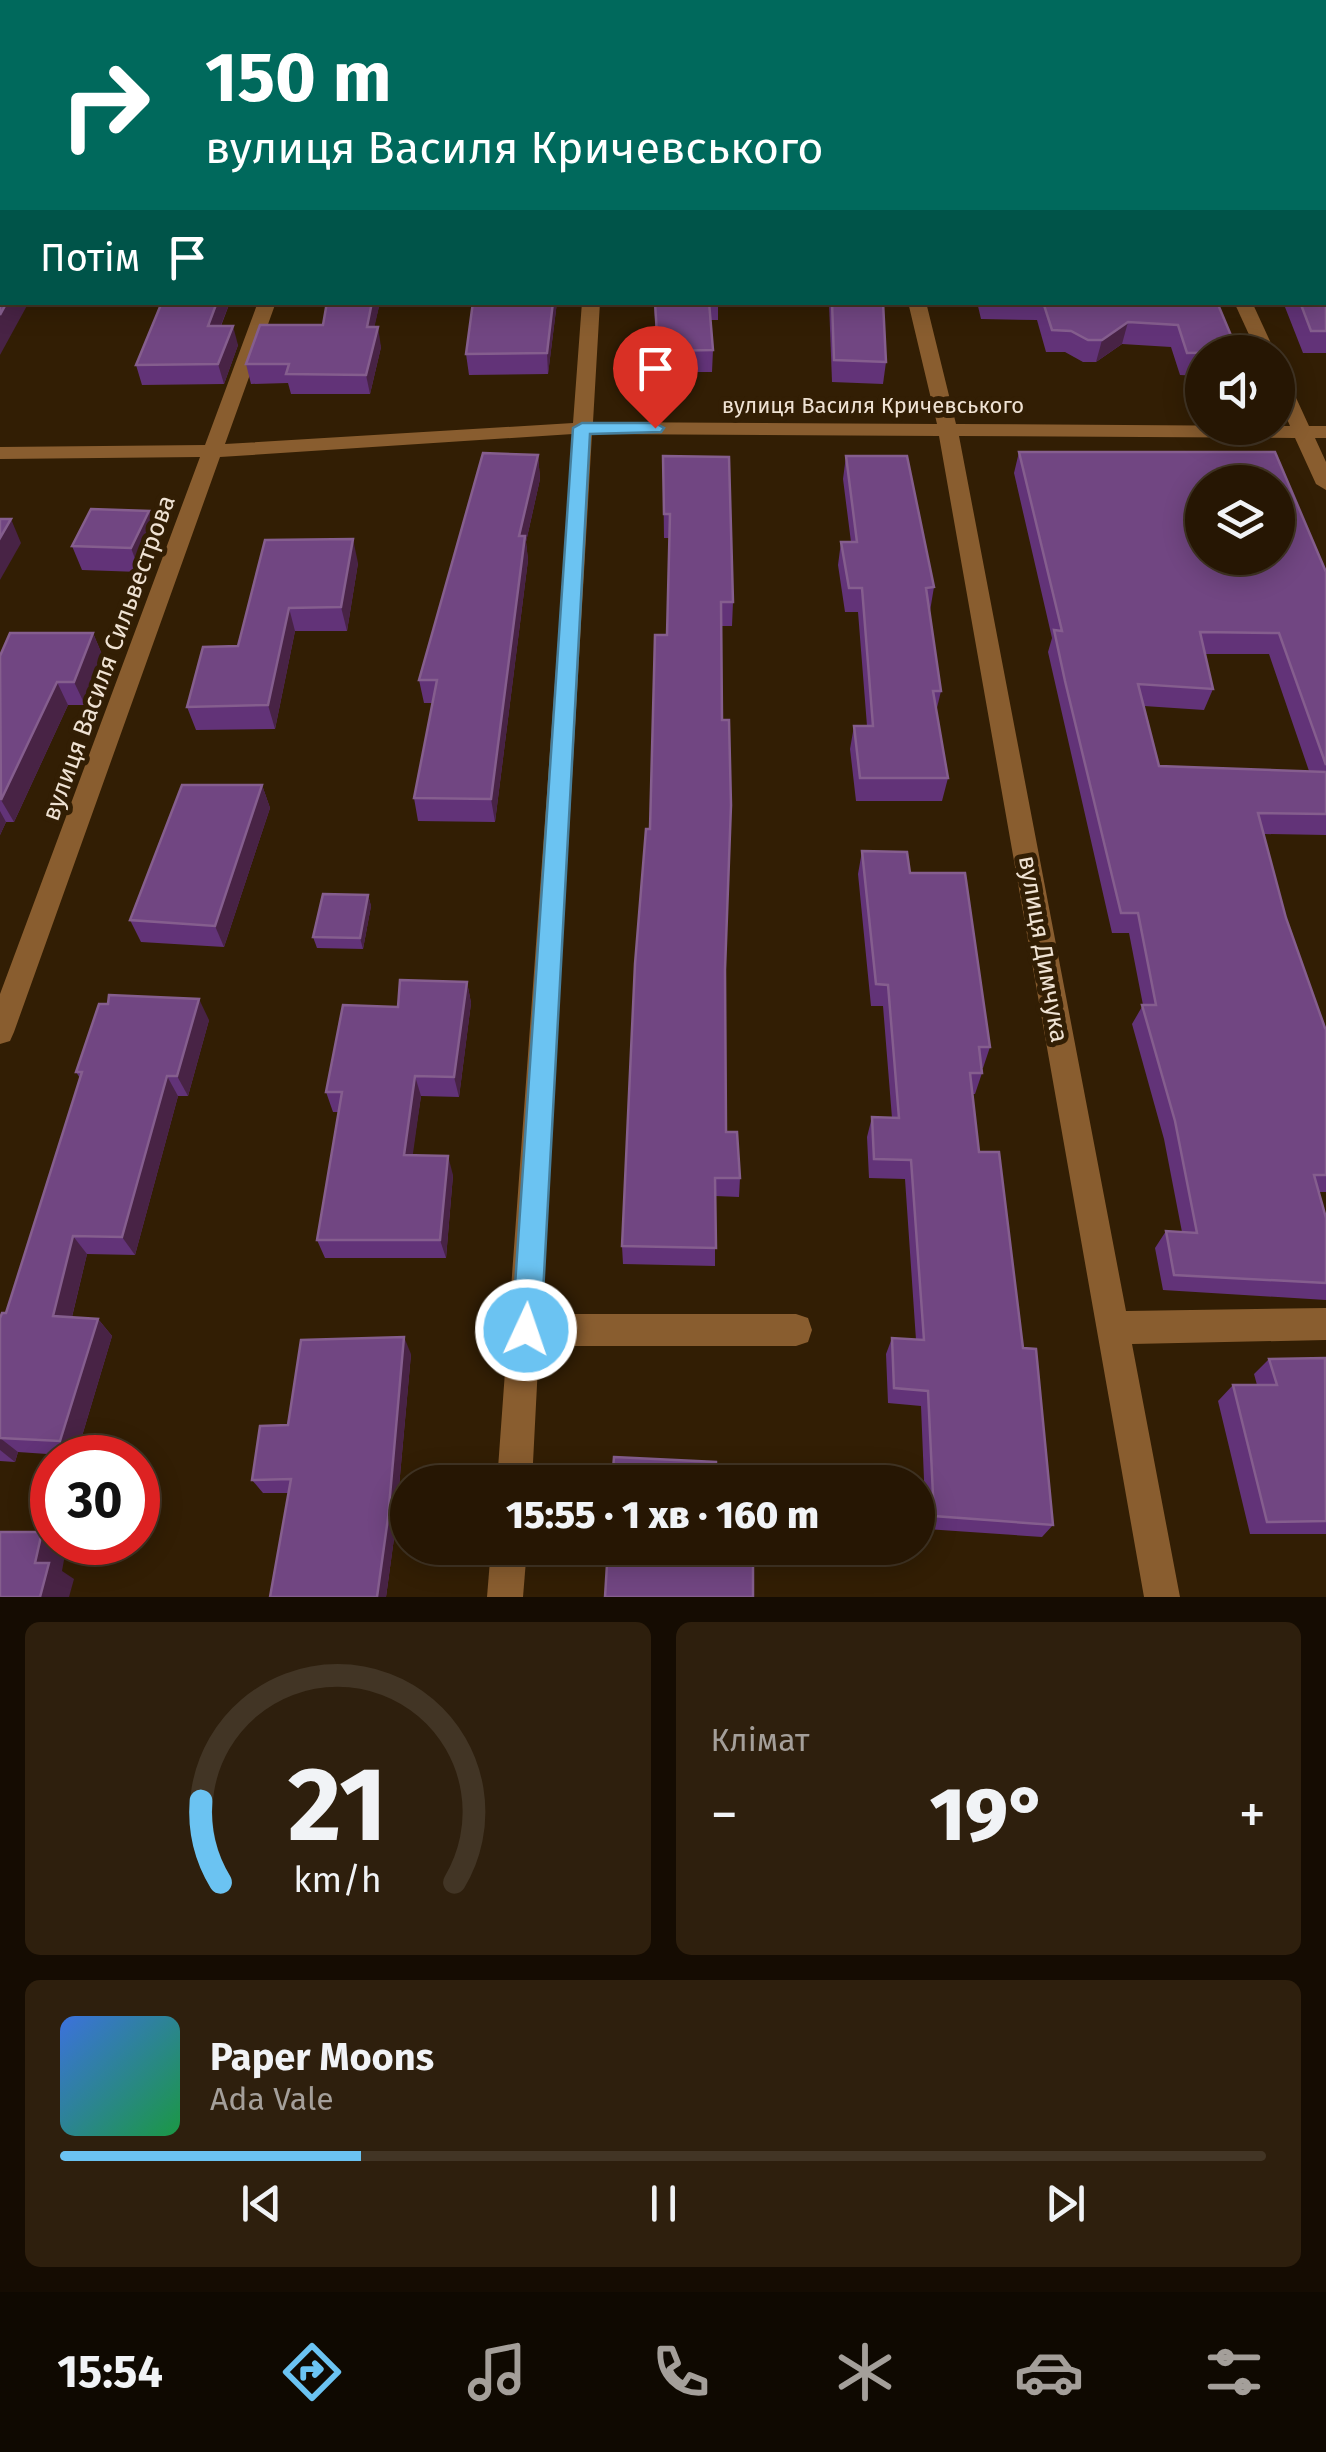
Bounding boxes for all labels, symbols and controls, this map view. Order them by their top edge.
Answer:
text: 150 m [205,36,392,120]
icon: right [40,40,170,170]
text: вулиця Василя Кричевського [205,121,824,175]
icon: arrive [160,230,215,285]
text: Потім [40,235,140,281]
pin [613,326,698,429]
map controls [1185,335,1295,575]
button: sound [1185,335,1295,445]
icon: arrive [628,341,683,396]
street label: вулиця Василя Кричевського [722,392,1024,419]
button: layers [1185,465,1295,575]
street label: вулиця Василя Сильвестрова [36,491,182,825]
street label: вулиця Димчука [1012,853,1074,1045]
position arrow [474,1278,578,1382]
speed limit sign: 30 [30,1435,160,1565]
text: 15:55 · 1 хв · 160 m [506,1492,819,1538]
text: Клімат [711,1721,809,1759]
text: 21 [288,1743,388,1868]
text: 19° [930,1770,1047,1860]
text: − [711,1782,738,1848]
text: + [1239,1782,1266,1848]
text: km/h [294,1859,382,1901]
text: Paper Moons [210,2034,434,2080]
text: Ada Vale [210,2080,334,2118]
icon: previous [234,2176,289,2231]
icon: pause [636,2176,691,2231]
icon: next [1038,2176,1093,2231]
icon: directions [277,2337,347,2407]
icon: music [462,2337,532,2407]
icon: phone [646,2337,716,2407]
icon: climate [830,2337,900,2407]
icon: car [1014,2337,1084,2407]
icon: filters [1199,2337,1269,2407]
text: 15:54 [57,2345,163,2399]

